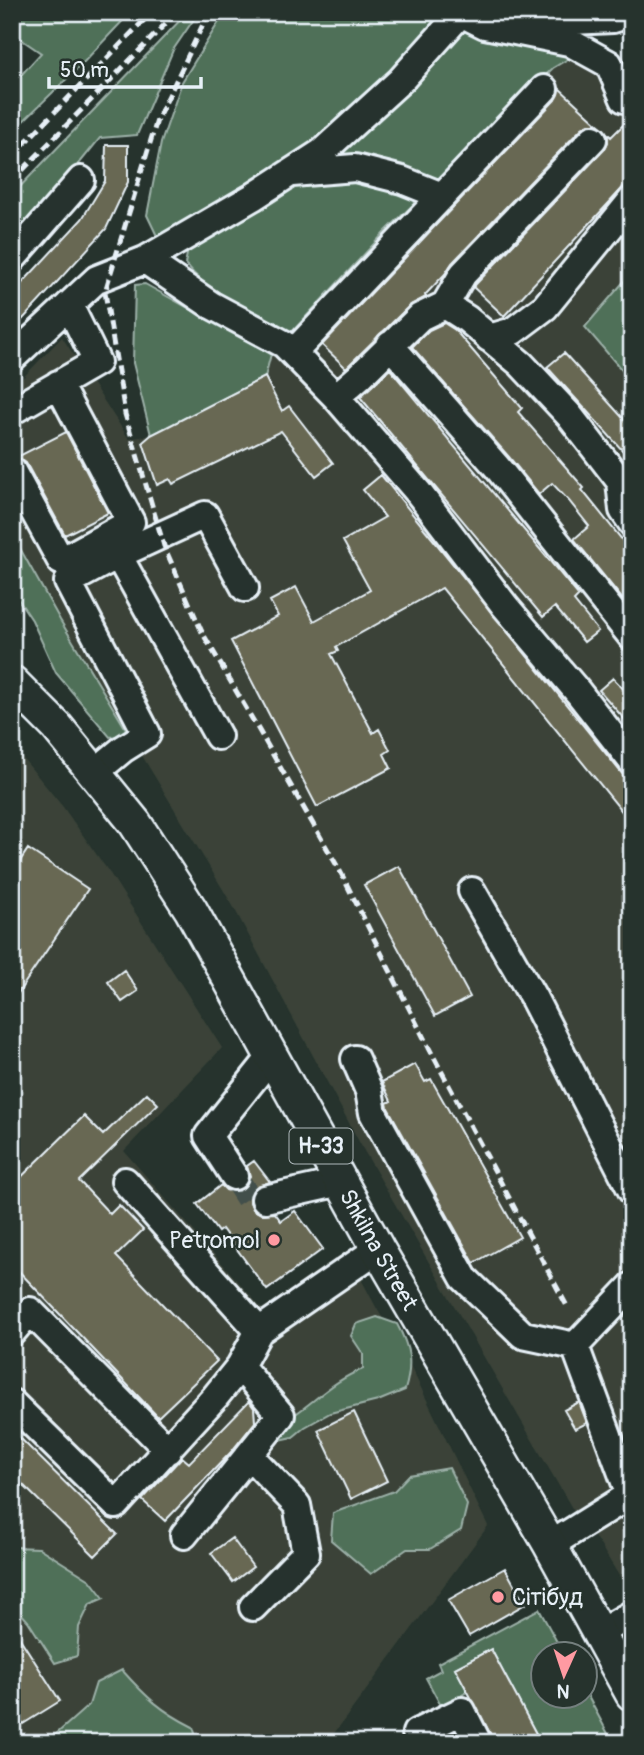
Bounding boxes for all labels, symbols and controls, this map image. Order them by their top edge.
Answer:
scale bar [49,46,201,90]
text: 50 m [60,57,109,84]
road number: Н-33 [290,1128,352,1164]
street label: Shkilna Street [333,1184,425,1316]
place label: Petromol [169,1226,260,1255]
marker: Petromol [266,1232,282,1248]
place label: Сітібуд [512,1583,583,1612]
marker: Сітібуд [490,1589,506,1605]
north arrow [528,1640,598,1710]
text: N [556,1679,570,1703]

